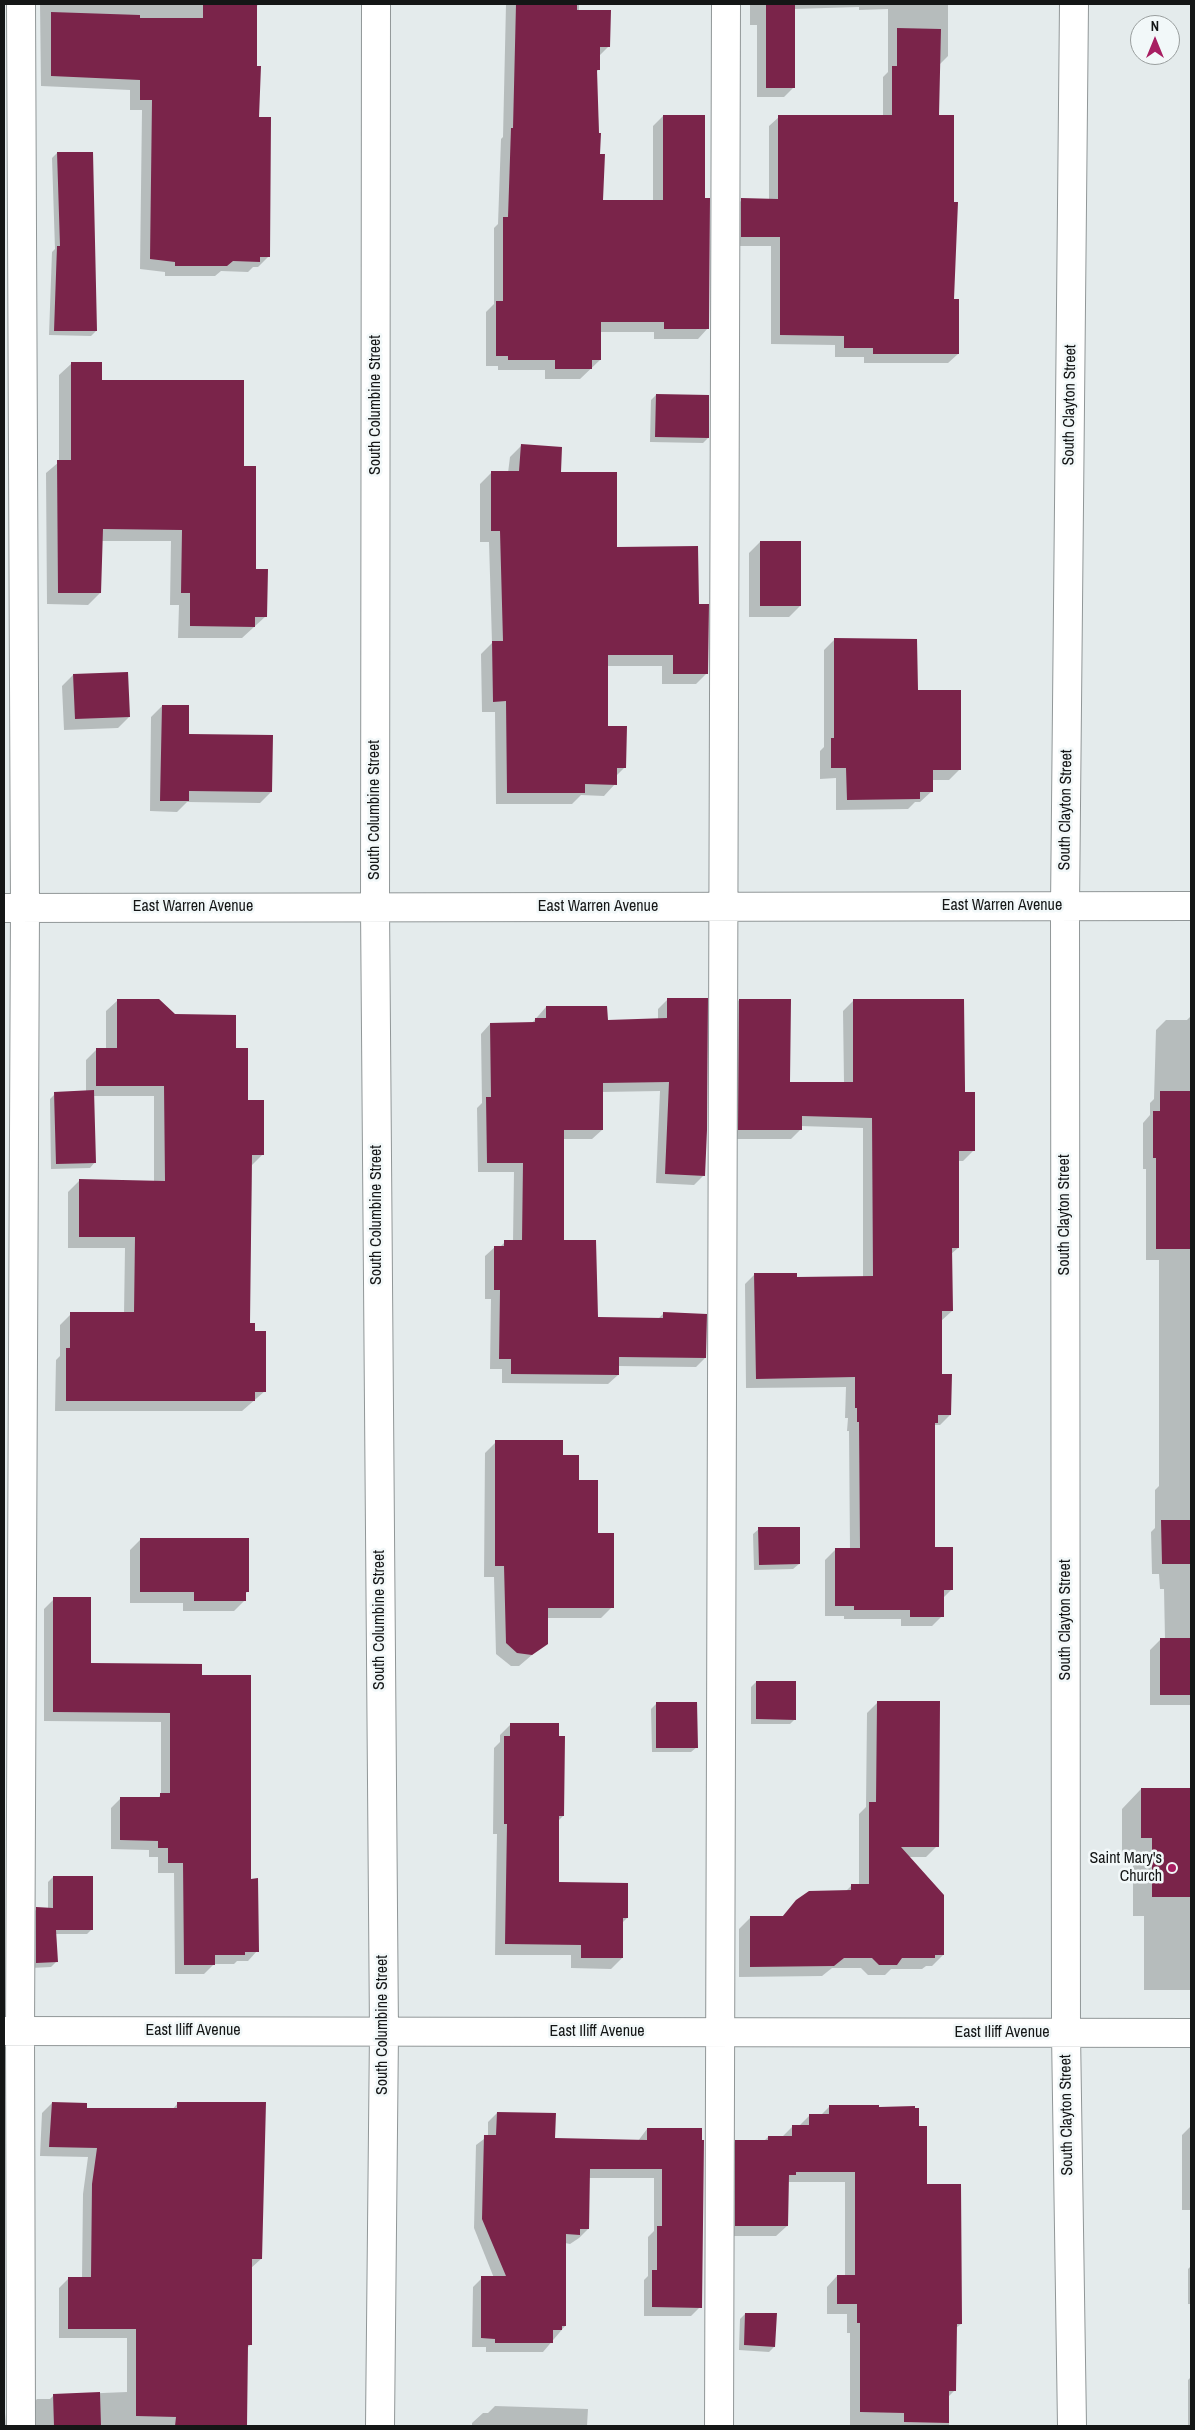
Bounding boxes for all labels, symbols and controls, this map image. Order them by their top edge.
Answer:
north arrow [1130,15,1180,65]
text: N [1151,17,1159,35]
street label: South Columbine Street [366,335,386,475]
street label: South Clayton Street [1059,344,1081,466]
street label: South Columbine Street [365,740,385,880]
street label: South Clayton Street [1055,749,1077,871]
street label: East Warren Avenue [942,896,1062,916]
street label: East Warren Avenue [133,897,253,917]
street label: East Warren Avenue [538,897,658,917]
street label: South Columbine Street [367,1145,387,1285]
street label: South Clayton Street [1055,1154,1075,1276]
street label: South Columbine Street [370,1550,390,1690]
street label: South Clayton Street [1056,1559,1076,1681]
place label: Saint Mary's Church [1089,1849,1162,1887]
marker: Saint Mary's Church [1166,1862,1178,1874]
street label: South Columbine Street [373,1955,393,2095]
street label: East Iliff Avenue [145,2021,241,2041]
street label: East Iliff Avenue [549,2022,645,2042]
street label: East Iliff Avenue [954,2023,1050,2043]
street label: South Clayton Street [1056,2054,1078,2176]

